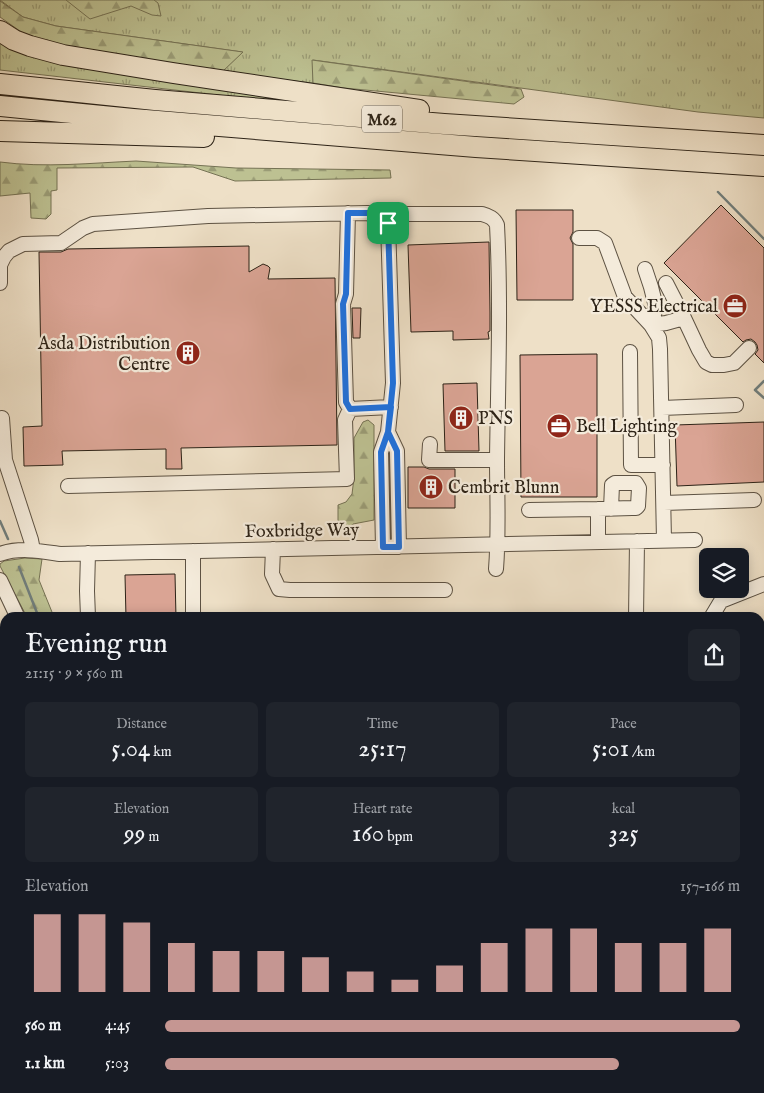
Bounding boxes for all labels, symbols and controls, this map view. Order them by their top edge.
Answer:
road number: M62 [362,106,402,132]
pin [367,202,409,244]
icon: arrive [374,209,402,237]
office icon: YESSS Electrical [722,293,748,319]
place label: YESSS Electrical [590,296,718,319]
place label: Asda Distribution Centre [37,333,170,377]
building icon: Asda Distribution Centre [175,340,201,366]
building icon: PNS [448,405,474,431]
place label: PNS [478,408,513,431]
office icon: Bell Lighting [546,413,572,439]
place label: Bell Lighting [576,416,677,439]
building icon: Cembrit Blunn [418,474,444,500]
place label: Cembrit Blunn [448,477,560,500]
street label: Foxbridge Way [245,519,360,544]
map controls [699,548,749,598]
button: layers [699,548,749,598]
text: Evening run [25,627,168,662]
button: share [688,629,740,681]
text: 21:15 · 9 × 560 m [25,664,123,684]
text: Distance [116,715,167,733]
text: Time [367,715,398,733]
text: Pace [610,715,637,733]
text: 5.04 [111,733,150,765]
text: 25:17 [358,733,407,765]
text: 5:01 [592,733,629,765]
text: km [150,743,172,761]
text: /km [629,743,655,761]
text: Elevation [114,800,169,818]
text: Heart rate [353,800,412,818]
text: kcal [612,800,635,818]
text: 99 [124,818,145,850]
text: 160 [352,818,384,850]
text: 325 [608,818,639,850]
text: m [145,828,159,846]
text: bpm [384,828,413,846]
text: Elevation [25,877,88,897]
text: 157–166 m [680,877,740,897]
text: 560 m [25,1016,61,1036]
text: 4:45 [105,1016,131,1036]
text: 1.1 km [25,1054,65,1074]
text: 5:03 [105,1054,129,1074]

